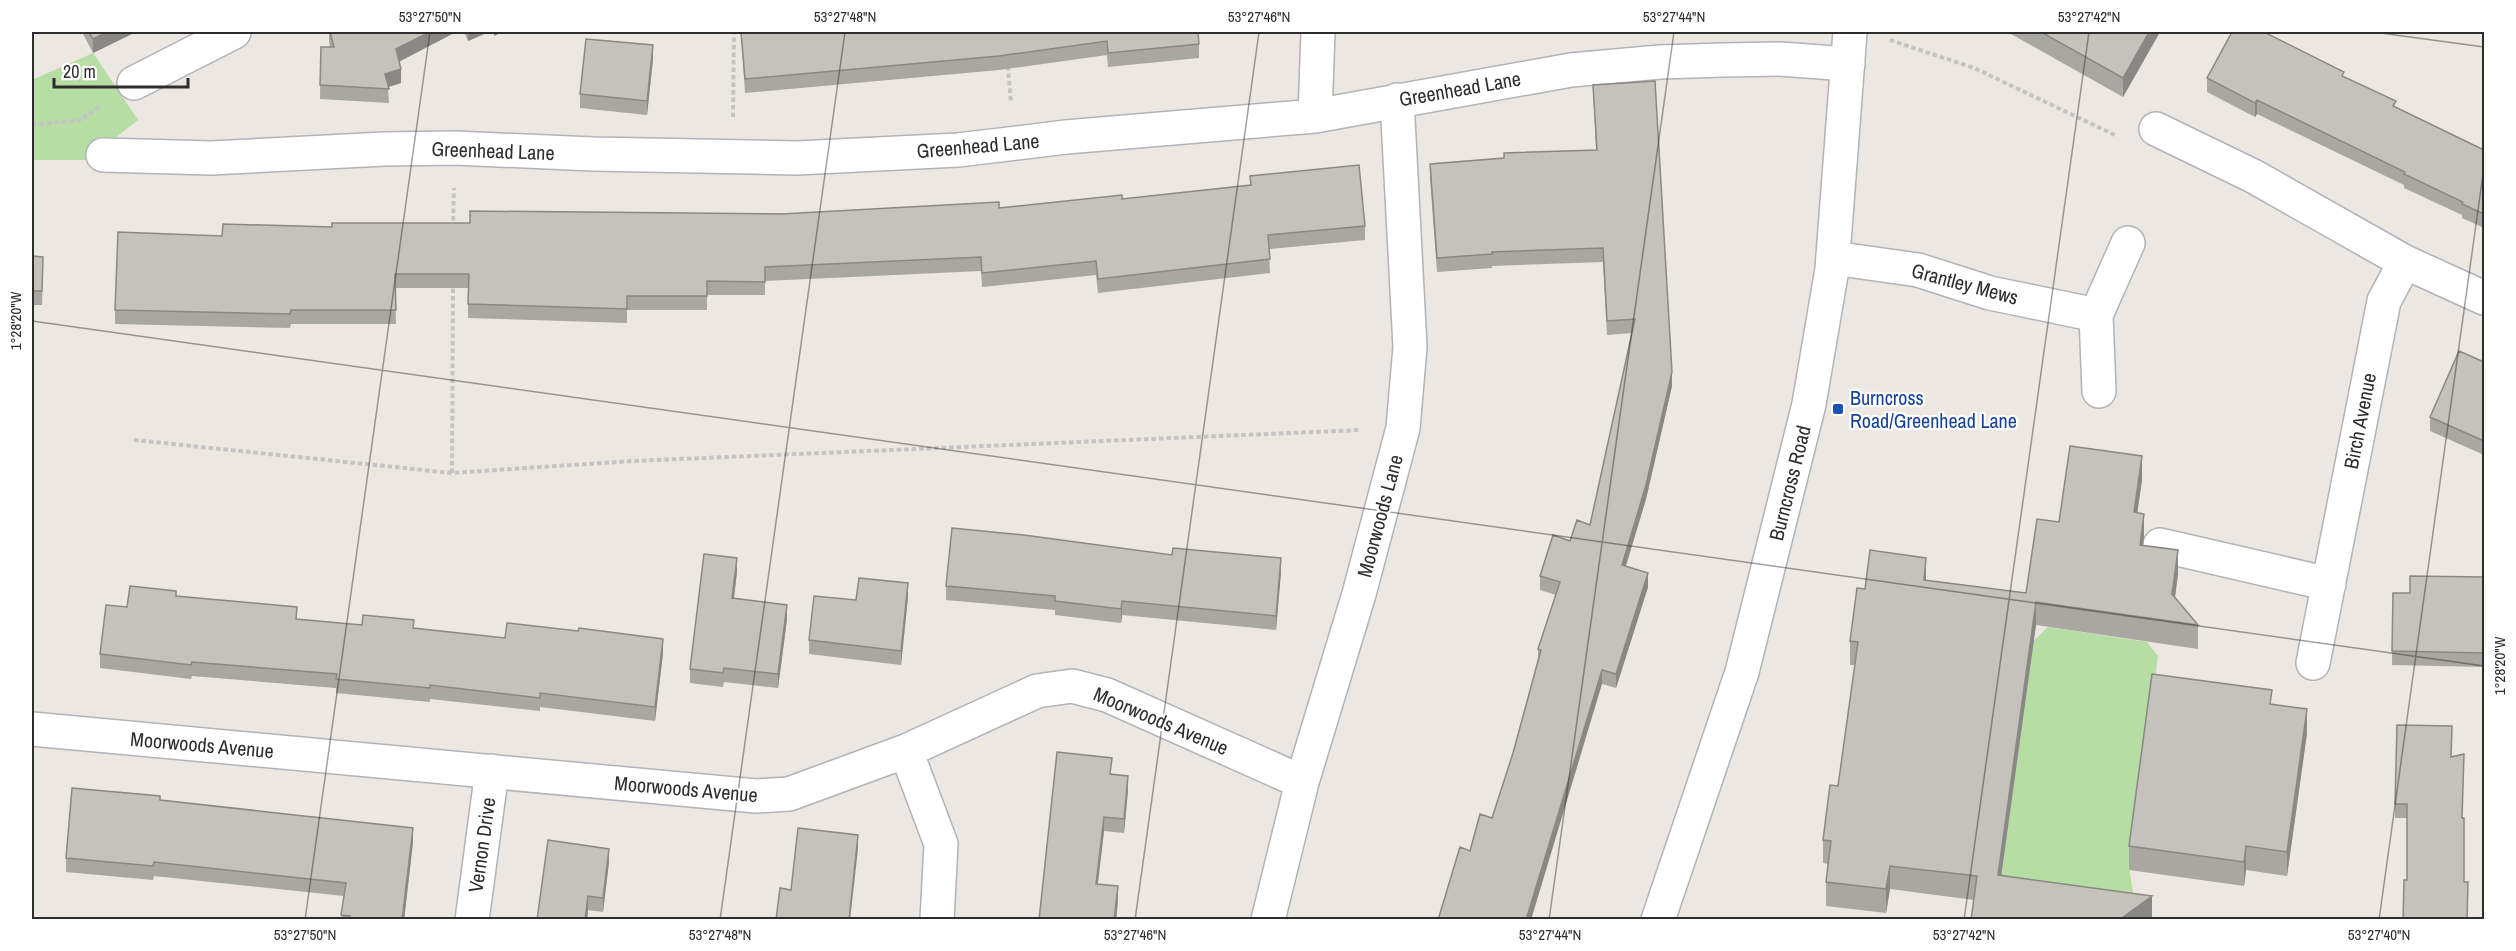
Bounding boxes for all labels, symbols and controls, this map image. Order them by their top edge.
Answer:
text: 53°27'50"N [399,6,461,27]
text: 53°27'48"N [814,6,876,27]
text: 53°27'46"N [1228,6,1290,27]
text: 53°27'44"N [1643,6,1705,27]
text: 53°27'42"N [2058,6,2120,27]
scale bar [54,51,188,89]
text: 20 m [63,59,96,84]
street label: Greenhead Lane [1397,65,1523,112]
street label: Greenhead Lane [915,127,1040,164]
street label: Greenhead Lane [431,135,555,166]
street label: Grantley Mews [1909,256,2021,311]
text: 1°28'20"W [5,291,26,350]
street label: Birch Avenue [2337,371,2382,471]
place label: Burncross Road/Greenhead Lane [1850,384,2017,434]
marker: Burncross Road/Greenhead Lane [1831,402,1845,416]
street label: Burncross Road [1762,423,1817,543]
street label: Moorwoods Lane [1350,452,1409,580]
text: 1°28'20"W [2489,636,2510,695]
street label: Moorwoods Avenue [1090,680,1233,761]
street label: Moorwoods Avenue [129,725,275,764]
street label: Moorwoods Avenue [613,769,759,808]
street label: Vernon Drive [461,796,502,894]
text: 53°27'50"N [274,924,336,945]
text: 53°27'48"N [689,924,751,945]
text: 53°27'46"N [1104,924,1166,945]
text: 53°27'44"N [1519,924,1581,945]
text: 53°27'42"N [1933,924,1995,945]
text: 53°27'40"N [2348,924,2410,945]

